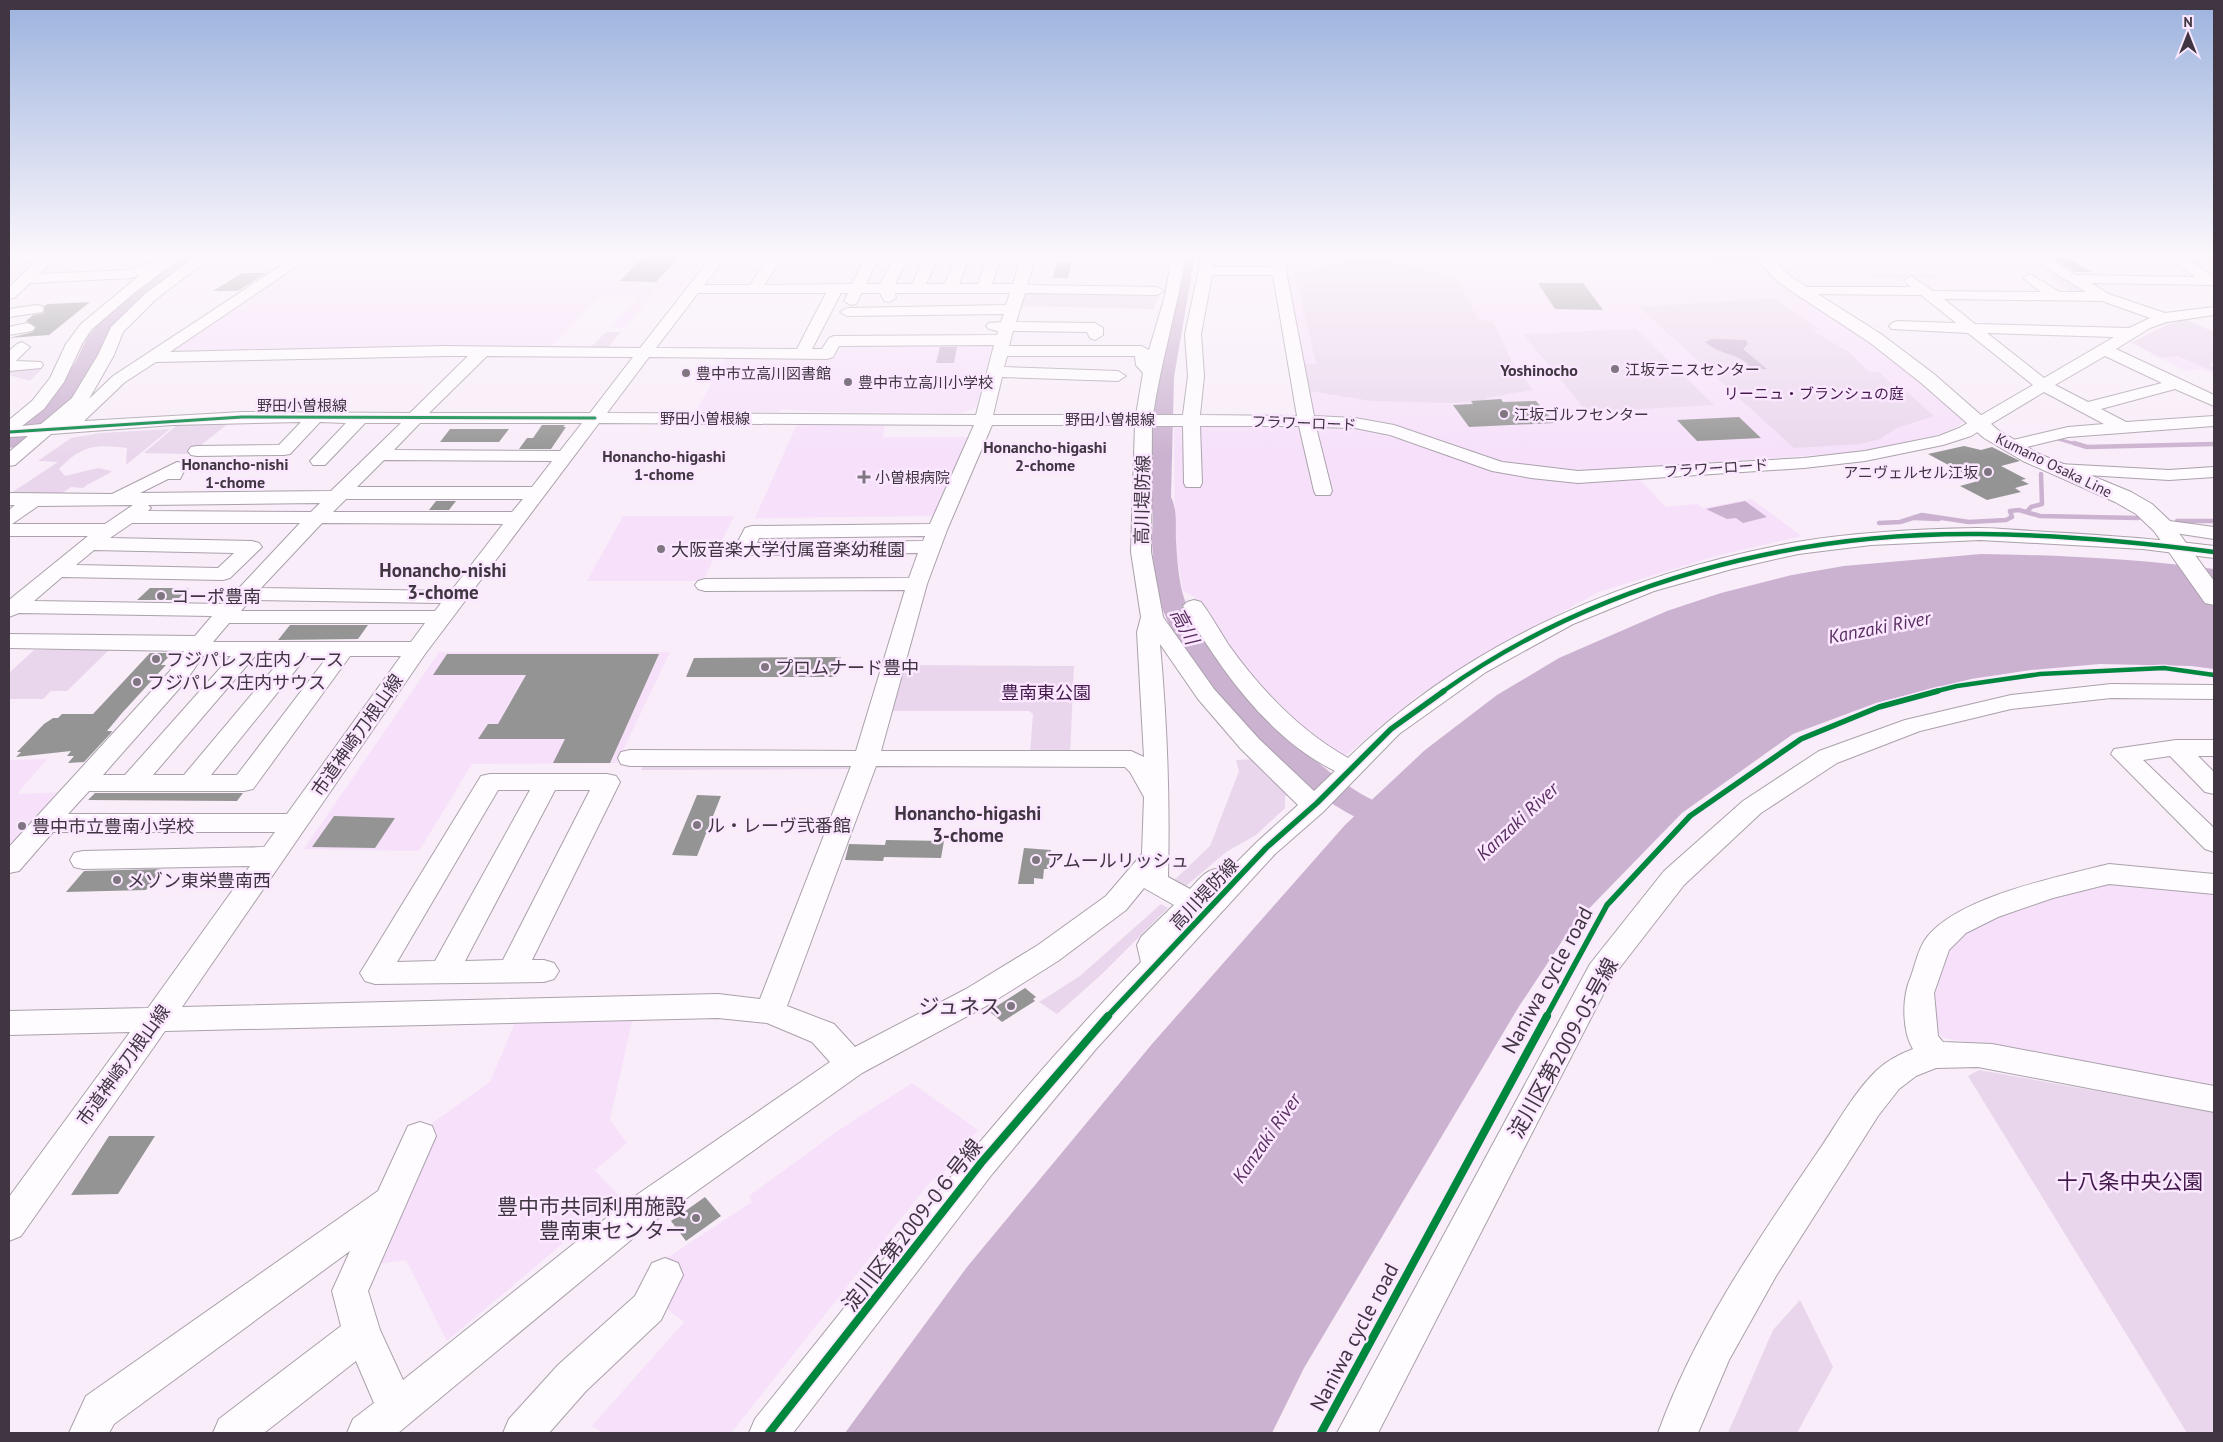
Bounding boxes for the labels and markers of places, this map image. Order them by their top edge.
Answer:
place label: 江坂テニスセンター [1625,360,1760,379]
marker: 江坂テニスセンター [1609,363,1621,375]
place label: 豊中市立高川図書館 [696,364,831,383]
marker: 豊中市立高川図書館 [680,367,692,379]
place label: 豊中市立高川小学校 [858,373,993,392]
marker: 豊中市立高川小学校 [842,376,854,388]
place label: 江坂ゴルフセンター [1514,405,1649,424]
marker: 江坂ゴルフセンター [1498,408,1510,420]
place label: アニヴェルセル江坂 [1843,463,1978,482]
marker: アニヴェルセル江坂 [1982,466,1994,478]
place label: 小曽根病院 [875,468,950,487]
marker: 小曽根病院 [857,470,871,484]
place label: 大阪音楽大学付属音楽幼稚園 [671,538,905,561]
marker: 大阪音楽大学付属音楽幼稚園 [655,543,667,555]
place label: コーポ豊南 [171,585,261,608]
marker: コーポ豊南 [155,590,167,602]
place label: フジパレス庄内ノース [166,648,344,671]
marker: フジパレス庄内ノース [150,653,162,665]
place label: プロムナード豊中 [775,656,919,679]
marker: プロムナード豊中 [759,661,771,673]
place label: フジパレス庄内サウス [147,671,326,694]
marker: フジパレス庄内サウス [131,676,143,688]
place label: ル・レーヴ弐番館 [707,814,851,837]
place label: 豊中市立豊南小学校 [32,815,194,838]
marker: ル・レーヴ弐番館 [691,819,703,831]
marker: 豊中市立豊南小学校 [16,820,28,832]
place label: アムールリッシュ [1046,849,1189,872]
marker: アムールリッシュ [1030,854,1042,866]
place label: メゾン東栄豊南西 [127,869,271,892]
marker: メゾン東栄豊南西 [111,874,123,886]
place label: ジュネス [918,993,1001,1020]
marker: ジュネス [1005,1000,1017,1012]
place label: 豊中市共同利用施設 豊南東センター [497,1193,686,1244]
marker: 豊中市共同利用施設 豊南東センター [690,1212,702,1224]

